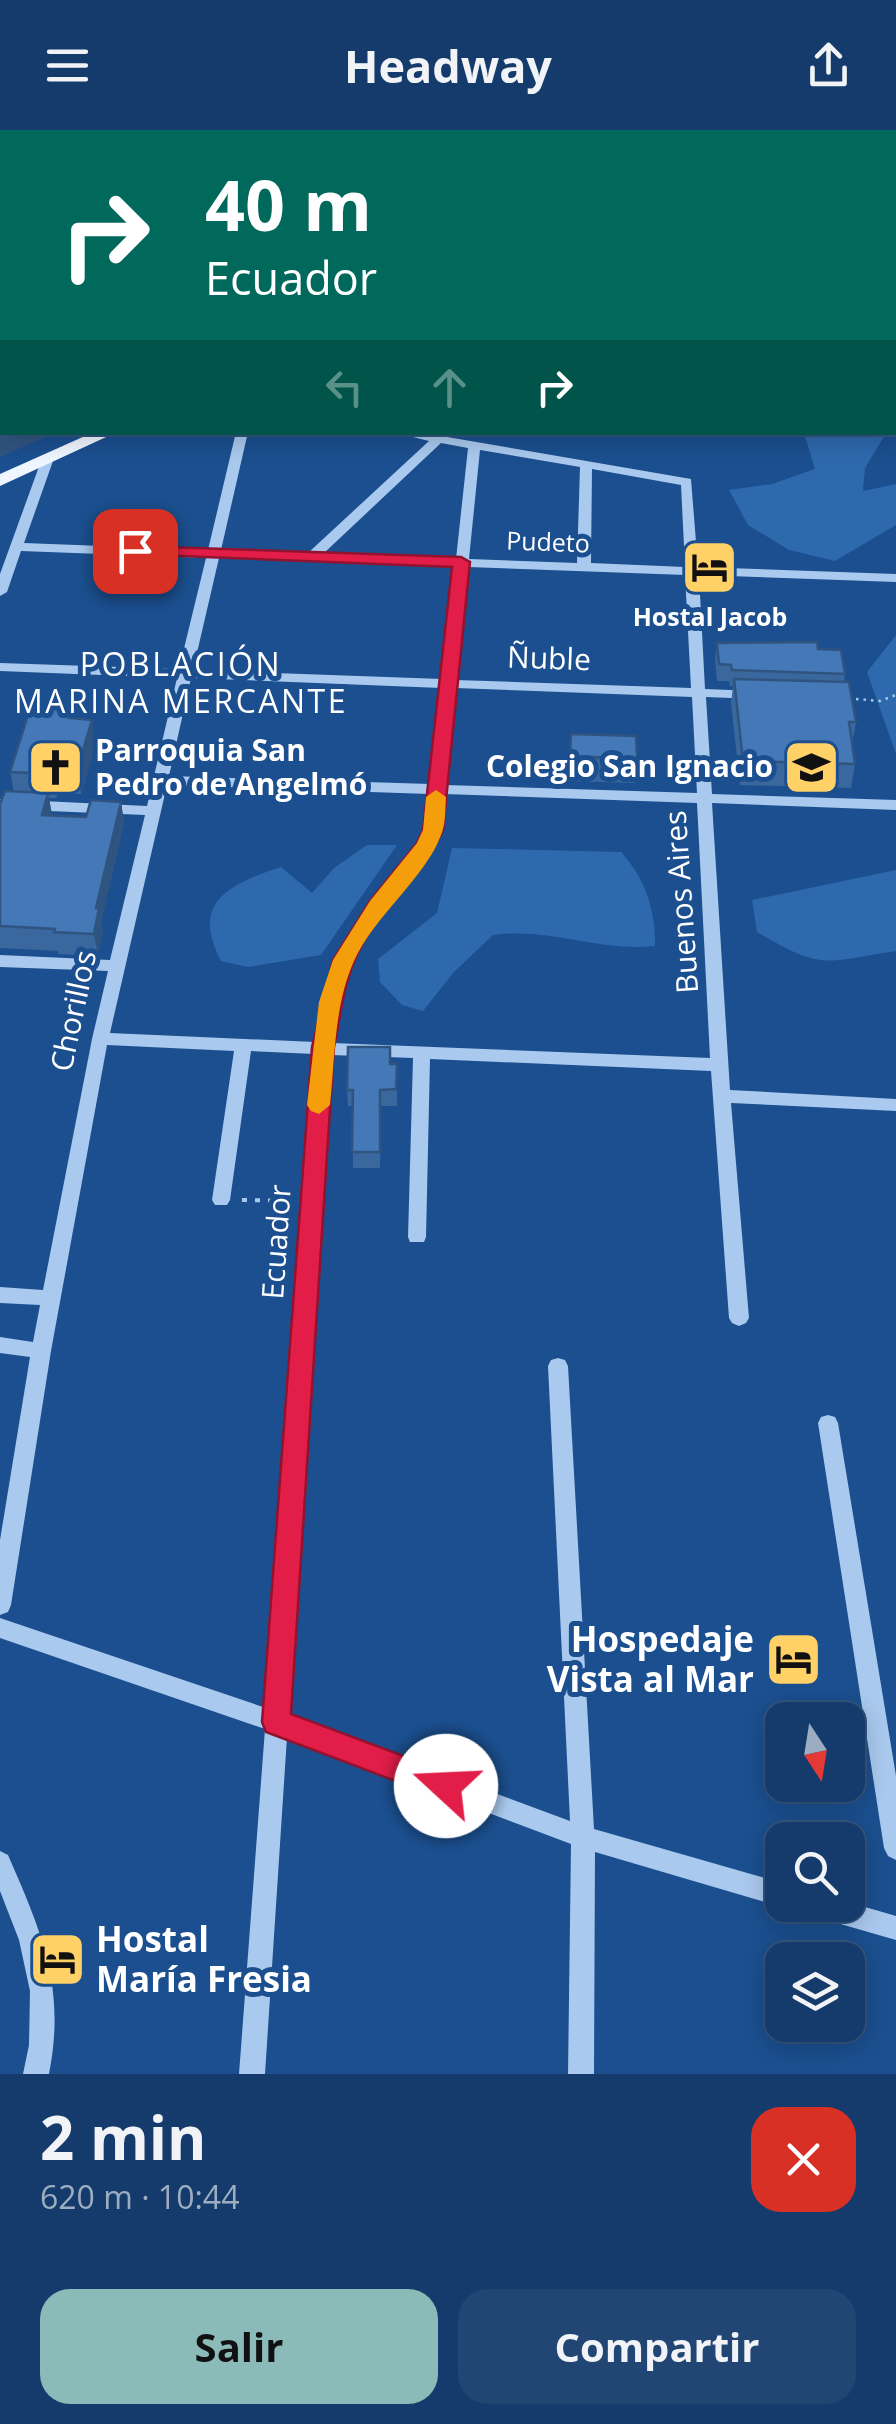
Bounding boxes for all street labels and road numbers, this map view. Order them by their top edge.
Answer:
street label: Pudeto [506,523,590,559]
street label: Ñuble [506,636,592,679]
street label: Buenos Aires [654,809,707,995]
street label: Chorillos [40,946,105,1075]
street label: Ecuador [251,1183,300,1301]

